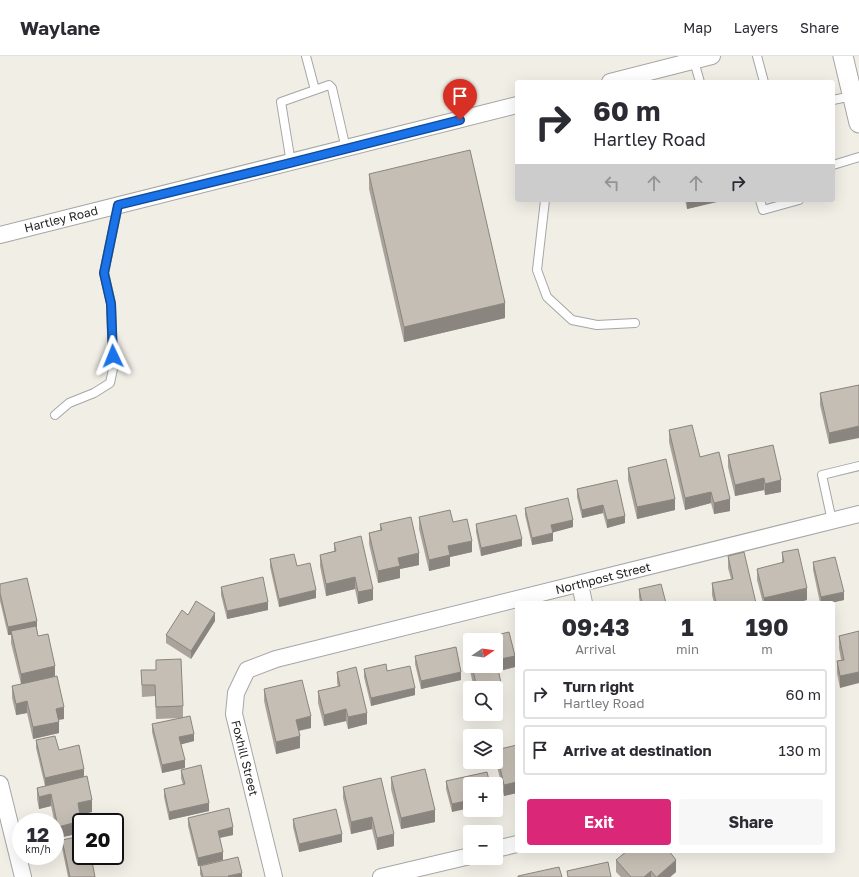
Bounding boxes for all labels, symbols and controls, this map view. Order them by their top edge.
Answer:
text: Waylane [20,16,100,39]
text: Map [683,19,712,36]
text: Layers [734,19,778,36]
text: Share [800,19,839,36]
pin [443,79,477,120]
icon: arrive [449,85,471,107]
text: 60 m [593,94,660,127]
icon: right [527,96,579,148]
text: Hartley Road [593,128,706,150]
icon: left [601,172,623,194]
icon: ahead [643,172,665,194]
icon: ahead [685,172,707,194]
icon: right [727,172,749,194]
street label: Hartley Road [23,203,99,235]
position arrow [92,335,134,377]
street label: Northpost Street [554,559,652,597]
text: 09:43 [561,612,630,641]
text: 1 [681,612,694,641]
text: 190 [745,612,789,641]
north arrow [463,633,503,673]
map controls [463,633,503,865]
text: Arrival [575,641,616,657]
text: min [676,641,699,657]
text: m [761,641,773,657]
text: Turn right [563,677,634,695]
button: search [463,681,503,721]
icon: right [529,683,551,705]
text: 60 m [786,685,821,703]
text: Hartley Road [563,695,644,711]
street label: Foxhill Street [228,719,262,798]
button: layers [463,729,503,769]
icon: arrive [529,739,551,761]
text: Arrive at destination [563,741,712,759]
text: 130 m [779,741,821,759]
button: + [463,777,503,817]
button: Exit [527,799,671,845]
button: Share [679,799,823,845]
speed limit sign: 20 [72,813,124,865]
text: 12 [27,822,49,846]
button: − [463,825,503,865]
text: km/h [25,843,51,855]

